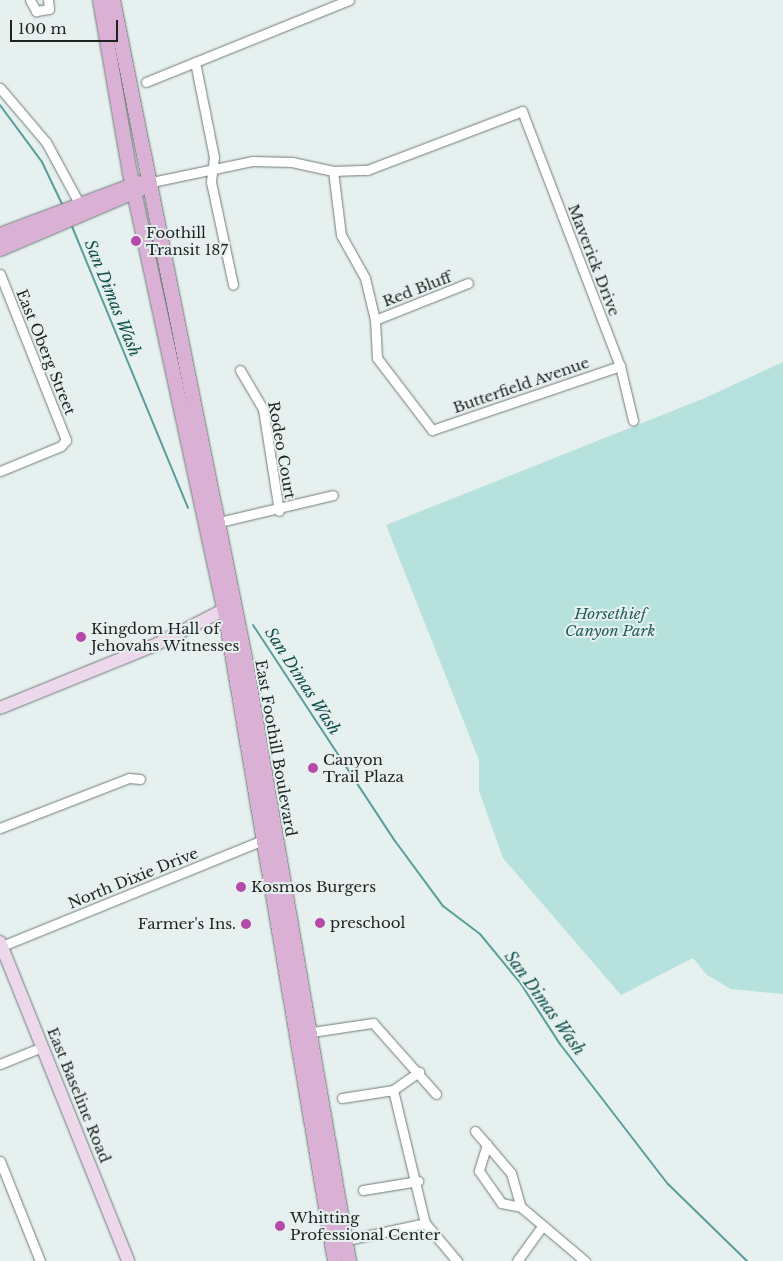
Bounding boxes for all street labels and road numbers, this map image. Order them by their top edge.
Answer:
street label: Maverick Drive [564,201,624,319]
street label: Red Bluff [380,268,454,310]
street label: East Oberg Street [13,286,79,418]
street label: Butterfield Avenue [450,353,592,417]
street label: Rodeo Court [265,400,299,500]
street label: East Foothill Boulevard [252,658,300,838]
street label: North Dixie Drive [65,844,201,912]
street label: East Baseline Road [44,1025,114,1165]

